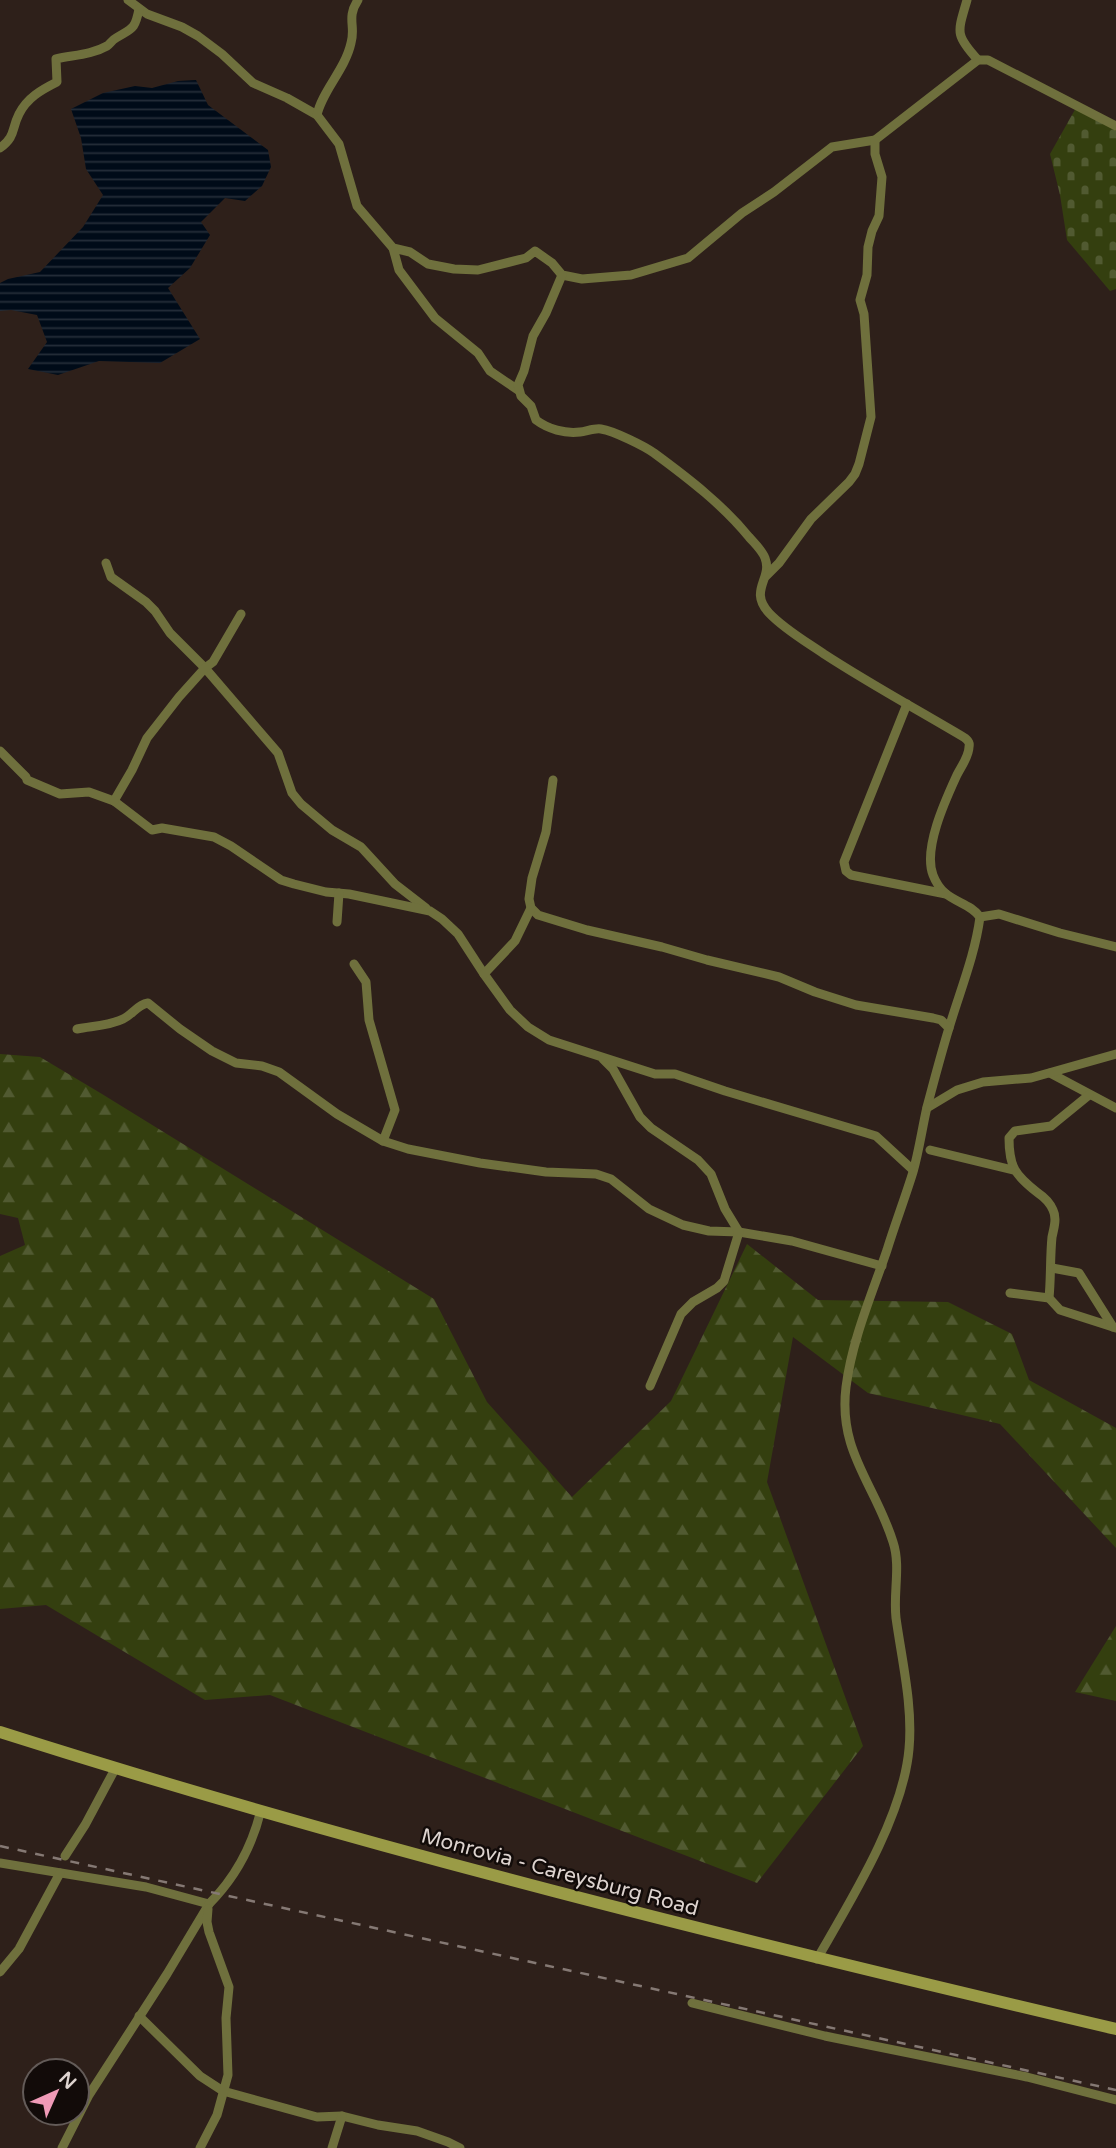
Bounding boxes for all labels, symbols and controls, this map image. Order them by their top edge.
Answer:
street label: Monrovia - Careysburg Road [418,1823,701,1922]
north arrow [21,2057,91,2127]
text: N [54,2068,80,2094]

